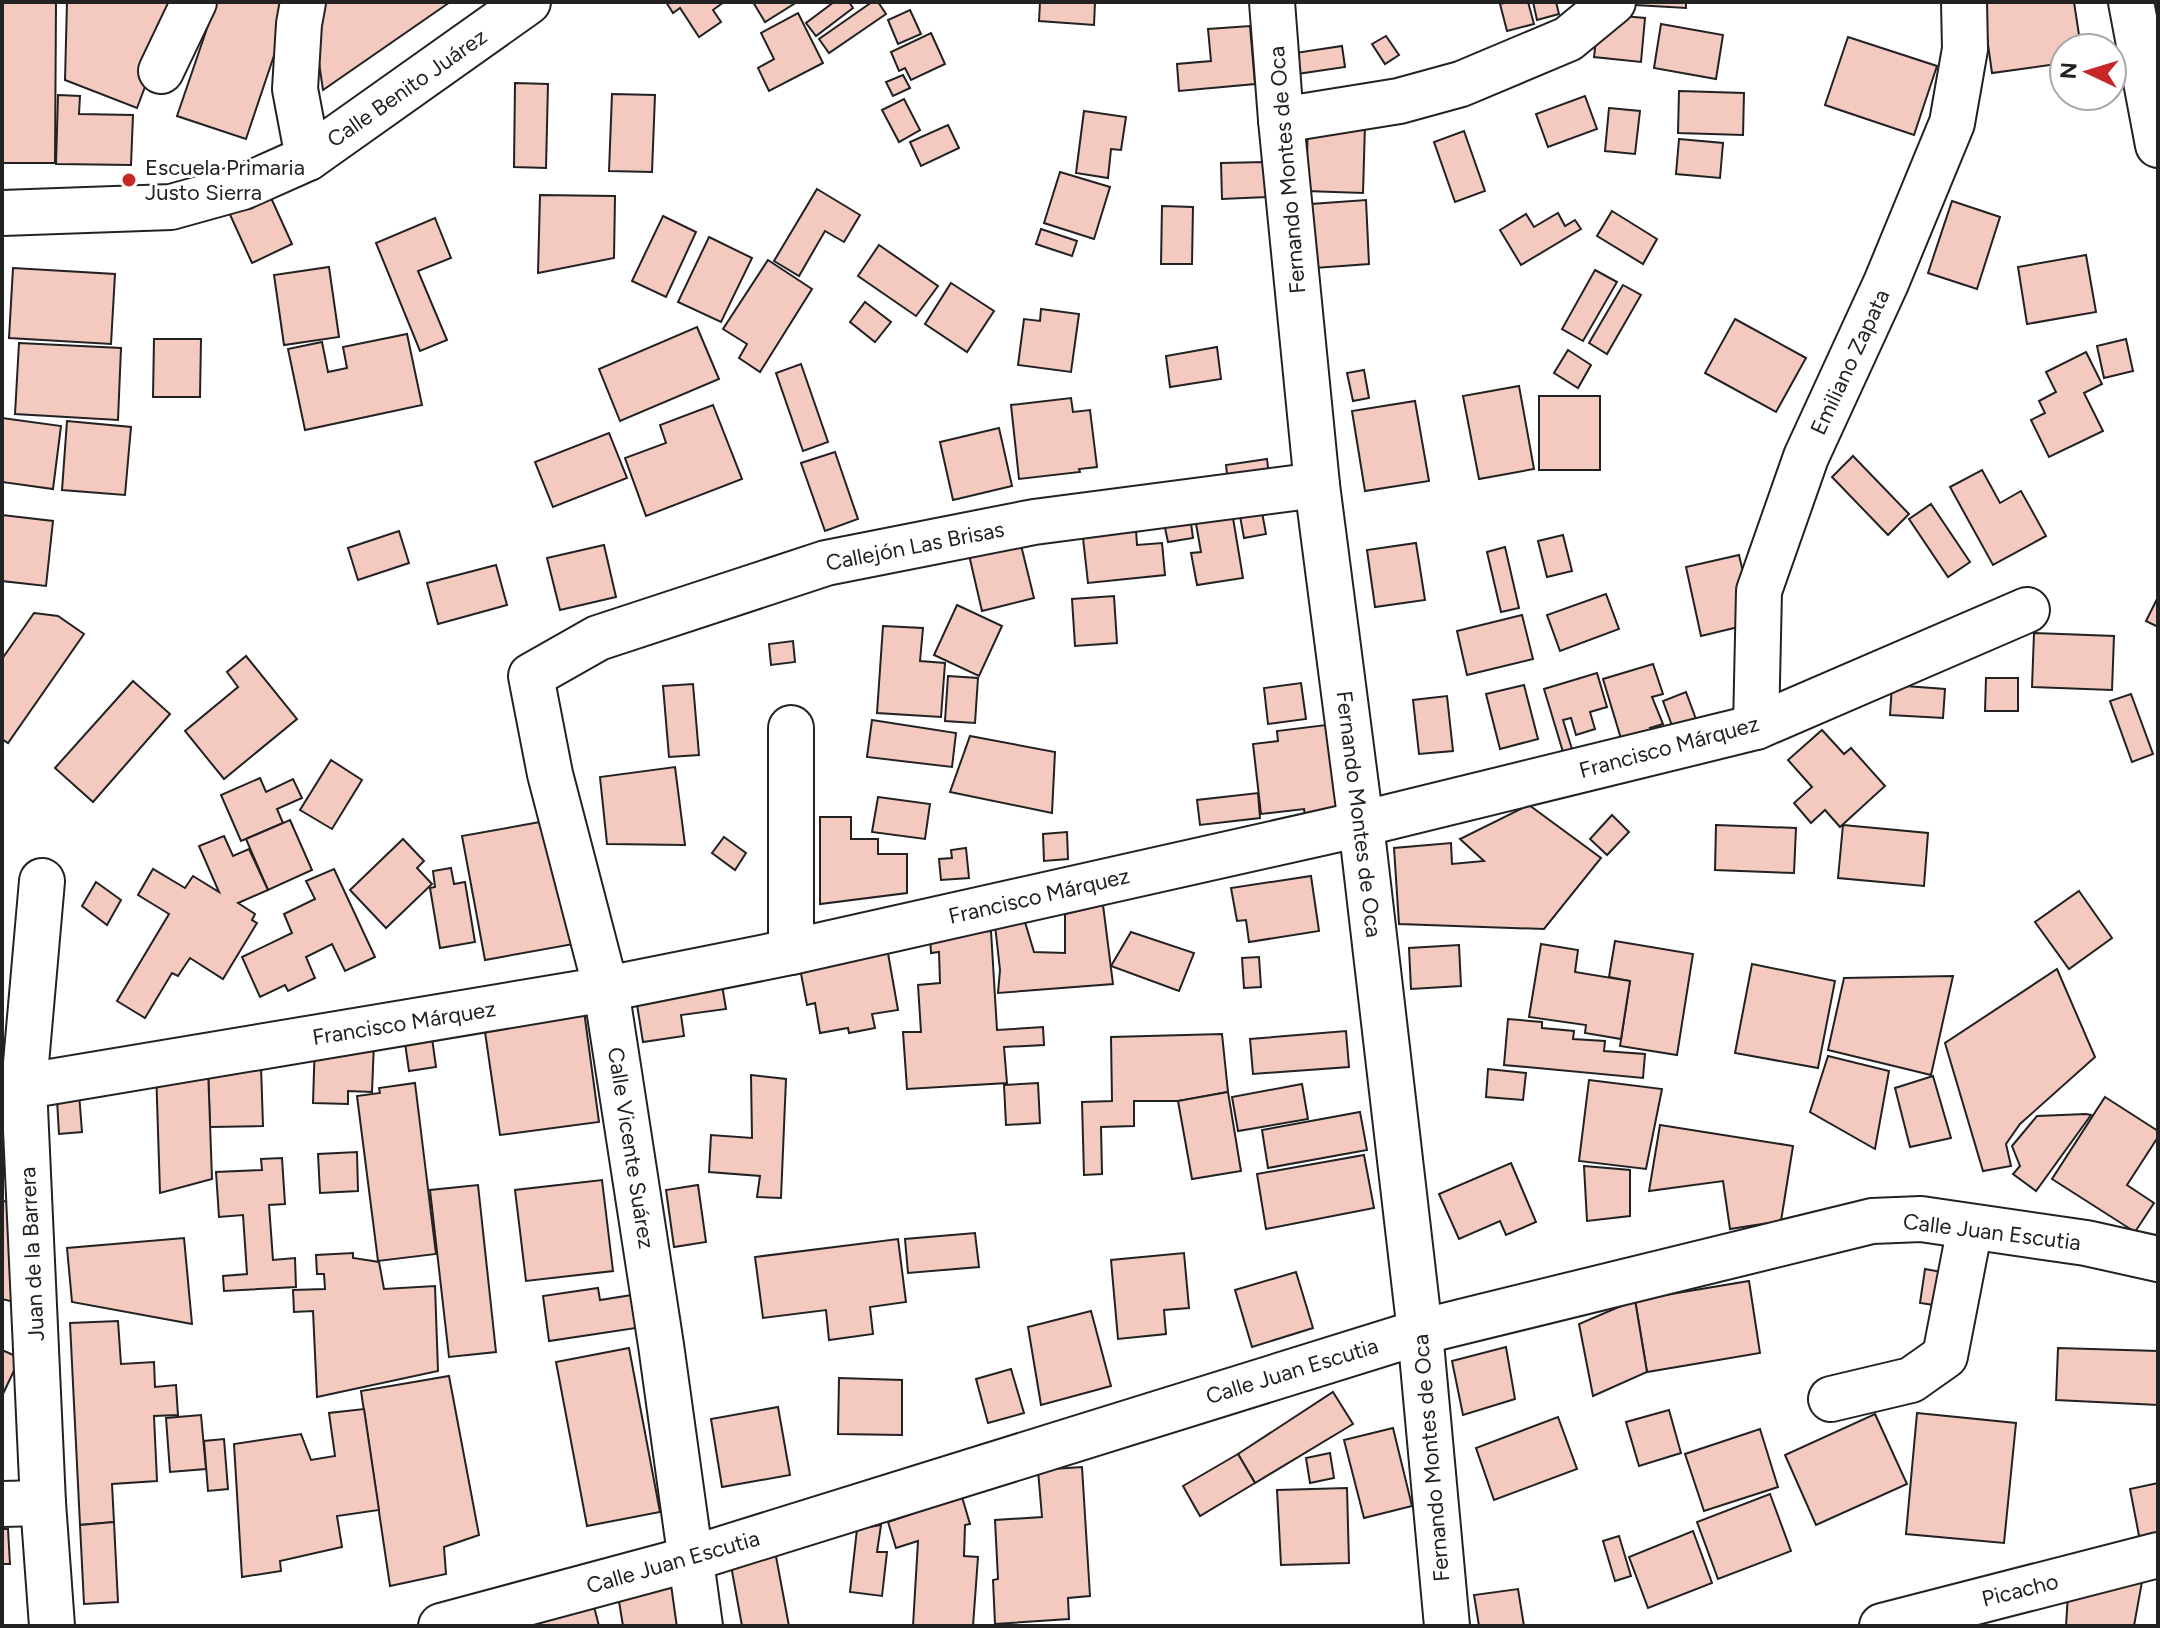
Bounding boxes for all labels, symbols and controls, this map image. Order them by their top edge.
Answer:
street label: Calle Benito Juárez [322,23,492,153]
north arrow [2048,32,2128,112]
street label: Fernando Montes de Oca [1263,45,1311,295]
text: N [2054,61,2083,80]
place label: Escuela Primaria Justo Sierra [145,154,305,206]
marker: Escuela Primaria Justo Sierra [120,171,138,189]
street label: Emiliano Zapata [1804,285,1896,439]
street label: Callejón Las Brisas [823,515,1007,577]
street label: Fernando Montes de Oca [1330,689,1388,939]
street label: Francisco Márquez [1576,710,1762,784]
street label: Francisco Márquez [946,862,1132,930]
street label: Francisco Márquez [310,995,498,1051]
street label: Calle Vicente Suárez [602,1045,660,1251]
street label: Juan de la Barrera [14,1166,50,1342]
street label: Calle Juan Escutia [1902,1208,2082,1256]
street label: Calle Juan Escutia [1203,1332,1381,1410]
street label: Fernando Montes de Oca [1407,1333,1455,1583]
street label: Calle Juan Escutia [583,1524,763,1600]
street label: Picacho [1979,1567,2061,1613]

